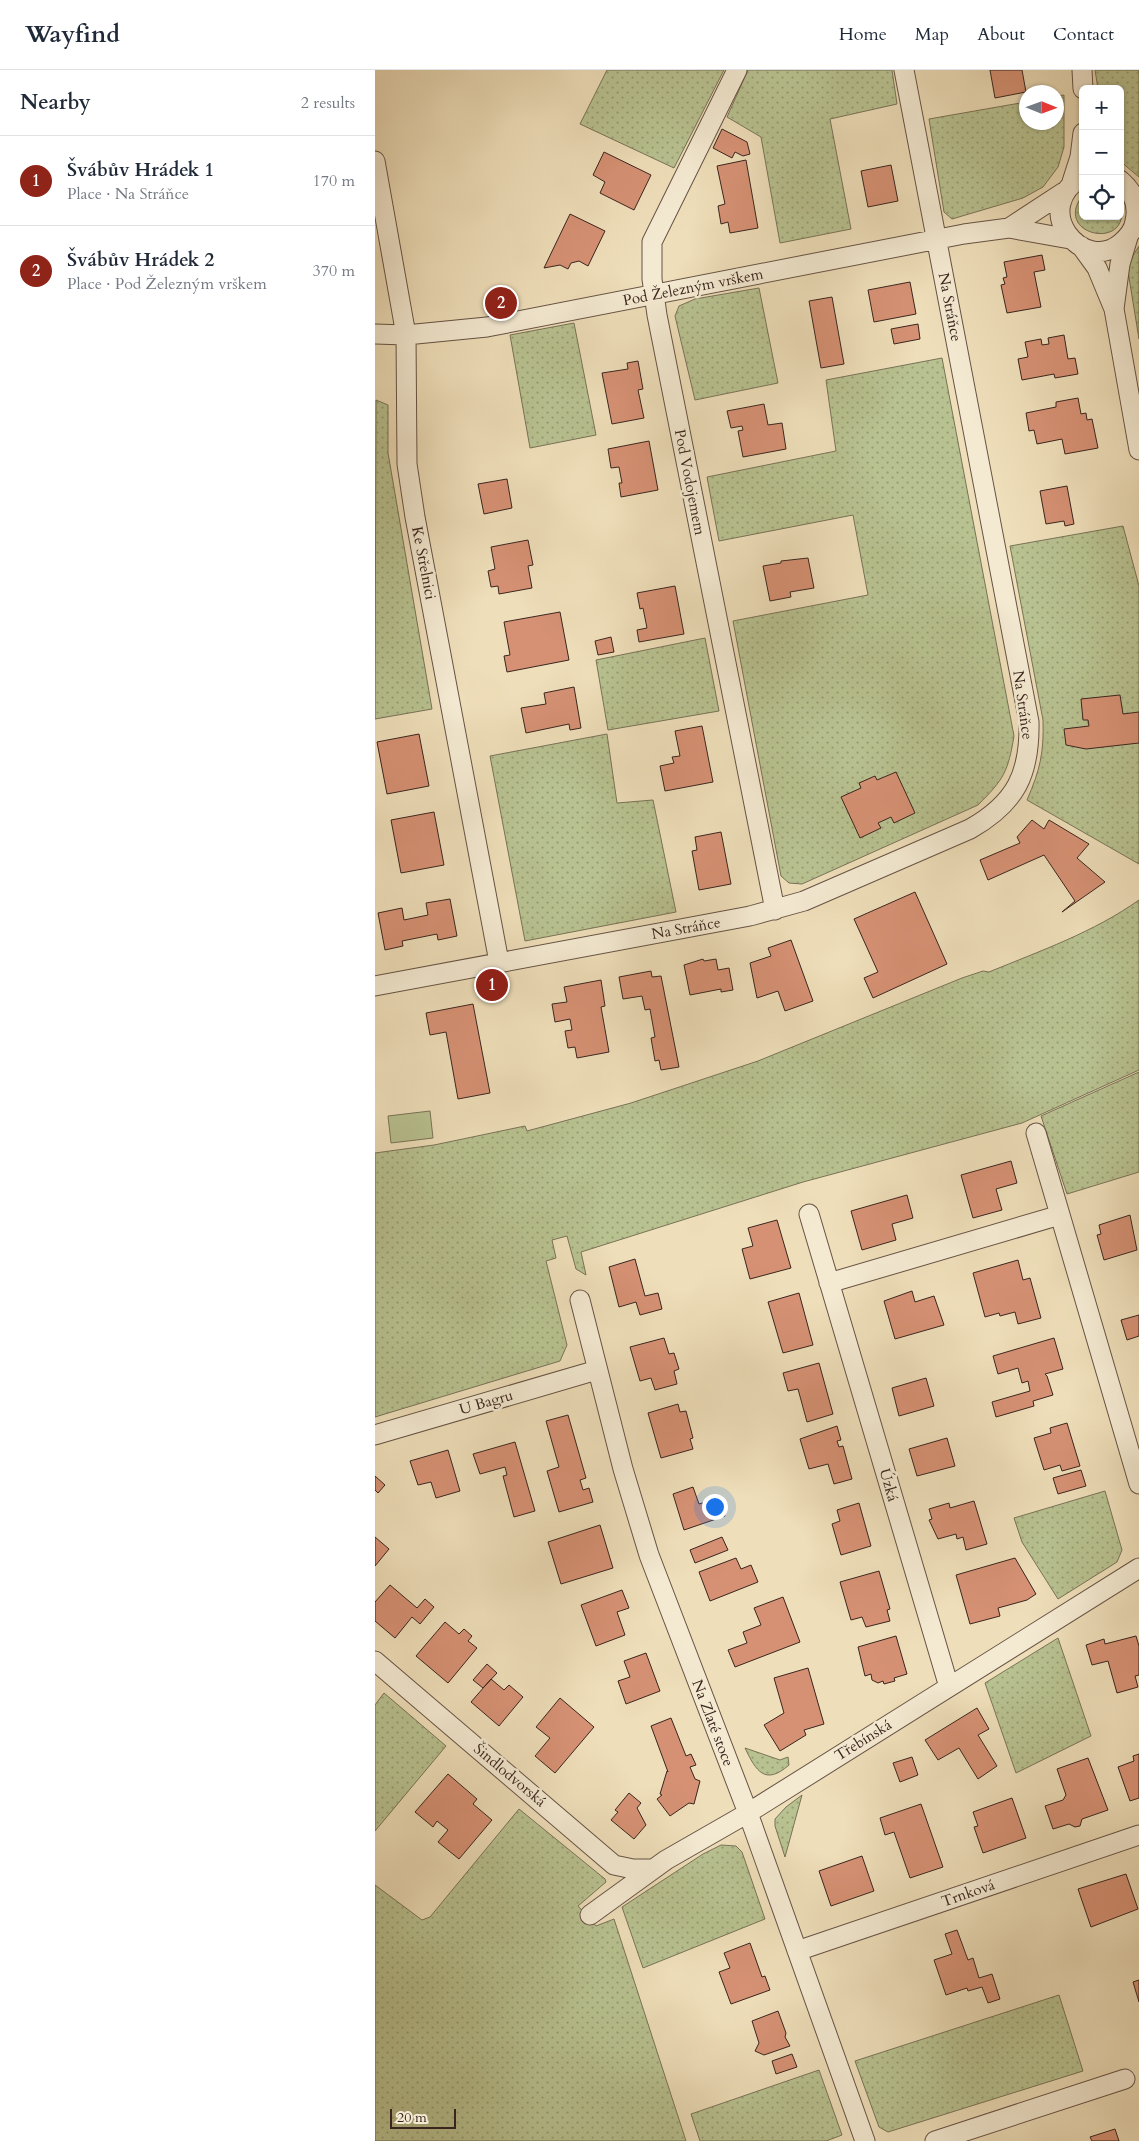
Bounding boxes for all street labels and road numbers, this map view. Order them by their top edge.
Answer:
street label: Pod Železným vrškem [621,264,765,310]
street label: Na Stráňce [934,271,966,343]
street label: Pod Vodojemem [670,427,710,537]
street label: Ke Střelnici [407,525,441,601]
street label: Na Stráňce [1008,669,1038,741]
street label: Na Stráňce [650,912,722,944]
street label: U Bagru [457,1385,515,1419]
street label: Úzká [875,1466,903,1504]
street label: Na Zlaté stoce [687,1677,739,1769]
street label: Třebínská [831,1714,896,1765]
street label: Šindlodvorská [470,1739,551,1812]
street label: Trnková [939,1874,998,1911]

